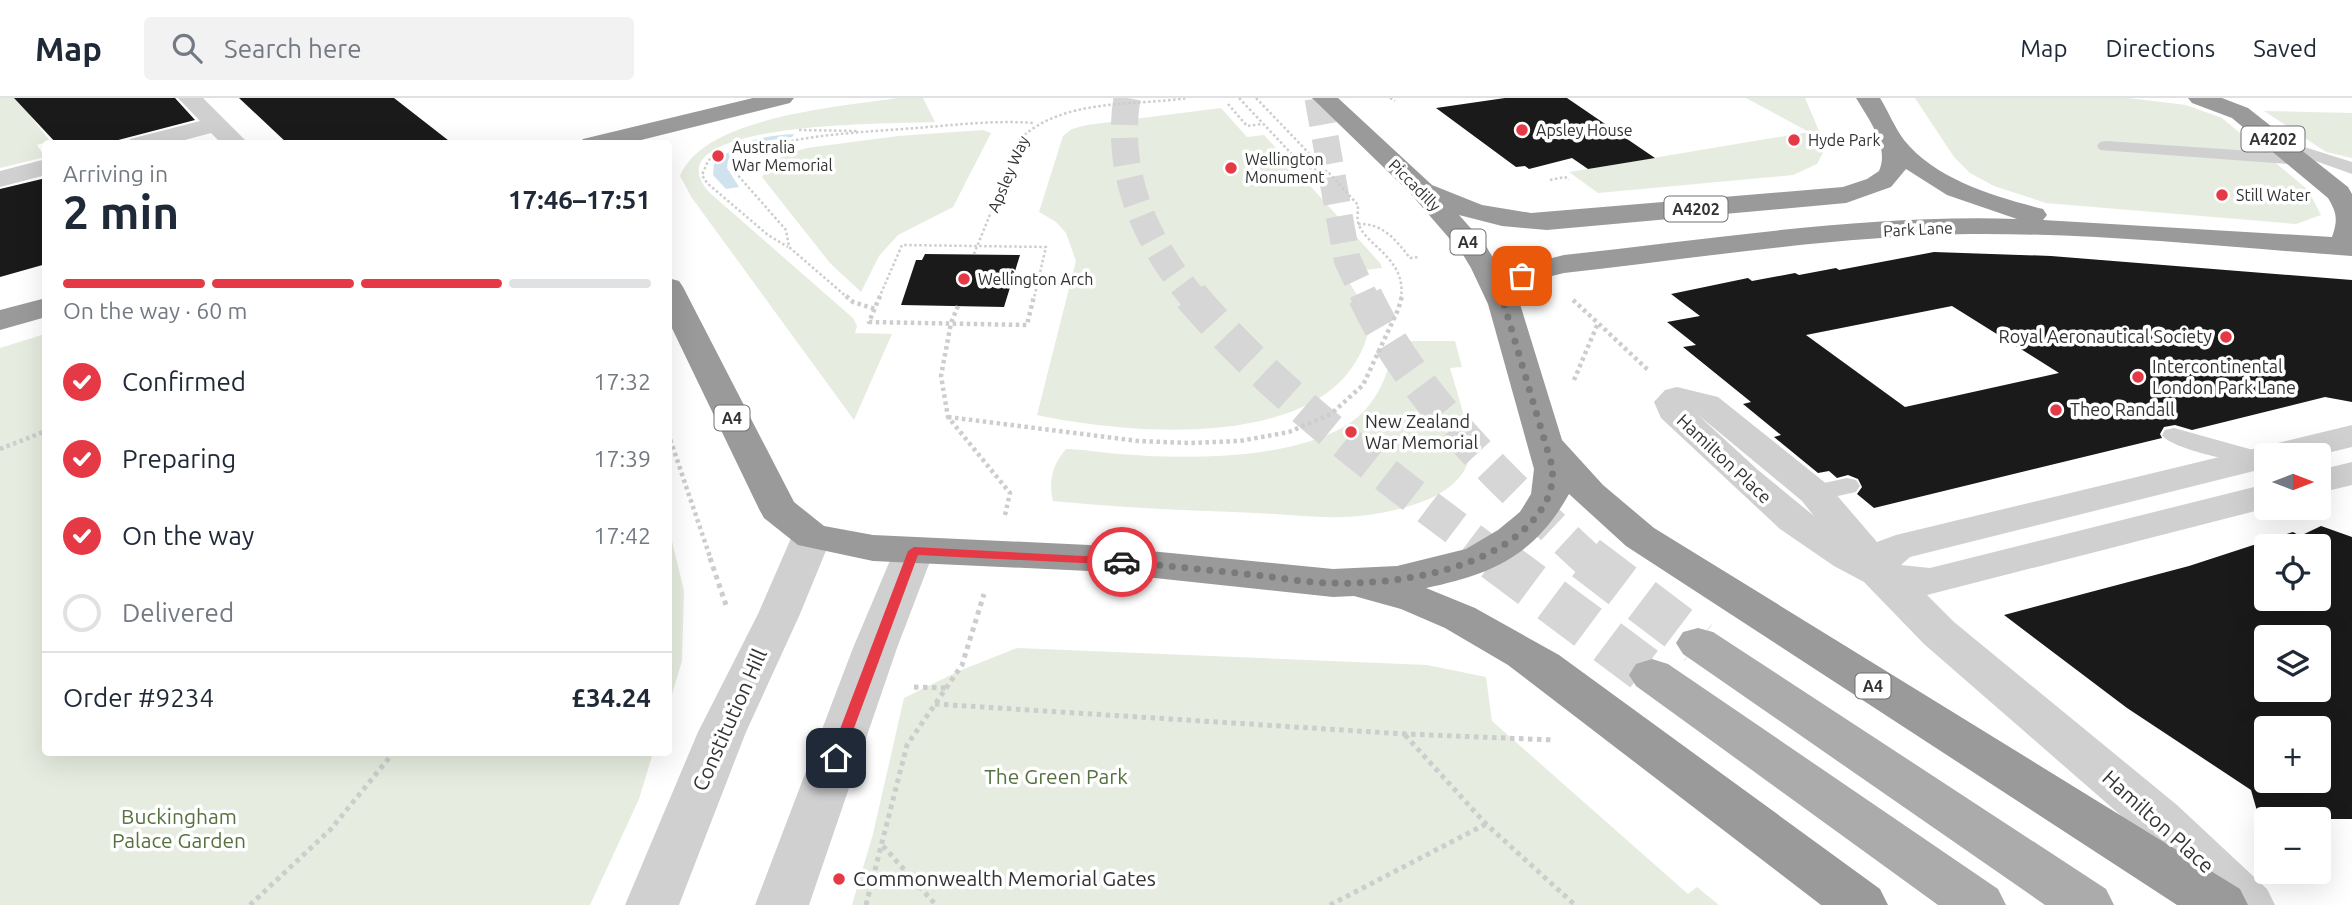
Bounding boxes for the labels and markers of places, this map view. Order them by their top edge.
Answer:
place label: Apsley House [1536,121,1633,139]
marker: Apsley House [1514,122,1530,138]
place label: Hyde Park [1808,131,1880,149]
marker: Hyde Park [1786,132,1802,148]
place label: Australia War Memorial [732,138,833,174]
marker: Australia War Memorial [710,148,726,164]
place label: Wellington Monument [1245,150,1325,186]
marker: Wellington Monument [1223,160,1239,176]
place label: Still Water [2236,186,2310,204]
marker: Still Water [2214,187,2230,203]
pin [1492,246,1552,306]
place label: Wellington Arch [978,270,1093,288]
marker: Wellington Arch [956,271,972,287]
place label: Royal Aeronautical Society [1999,326,2212,346]
marker: Royal Aeronautical Society [2218,329,2234,345]
place label: Intercontinental London Park Lane [2152,356,2296,397]
marker: Intercontinental London Park Lane [2130,369,2146,385]
place label: Theo Randall [2070,399,2175,419]
marker: Theo Randall [2048,402,2064,418]
place label: New Zealand War Memorial [1365,411,1479,452]
marker: New Zealand War Memorial [1343,424,1359,440]
pin [806,728,866,788]
place label: Commonwealth Memorial Gates [853,866,1156,890]
marker: Commonwealth Memorial Gates [831,871,847,887]

